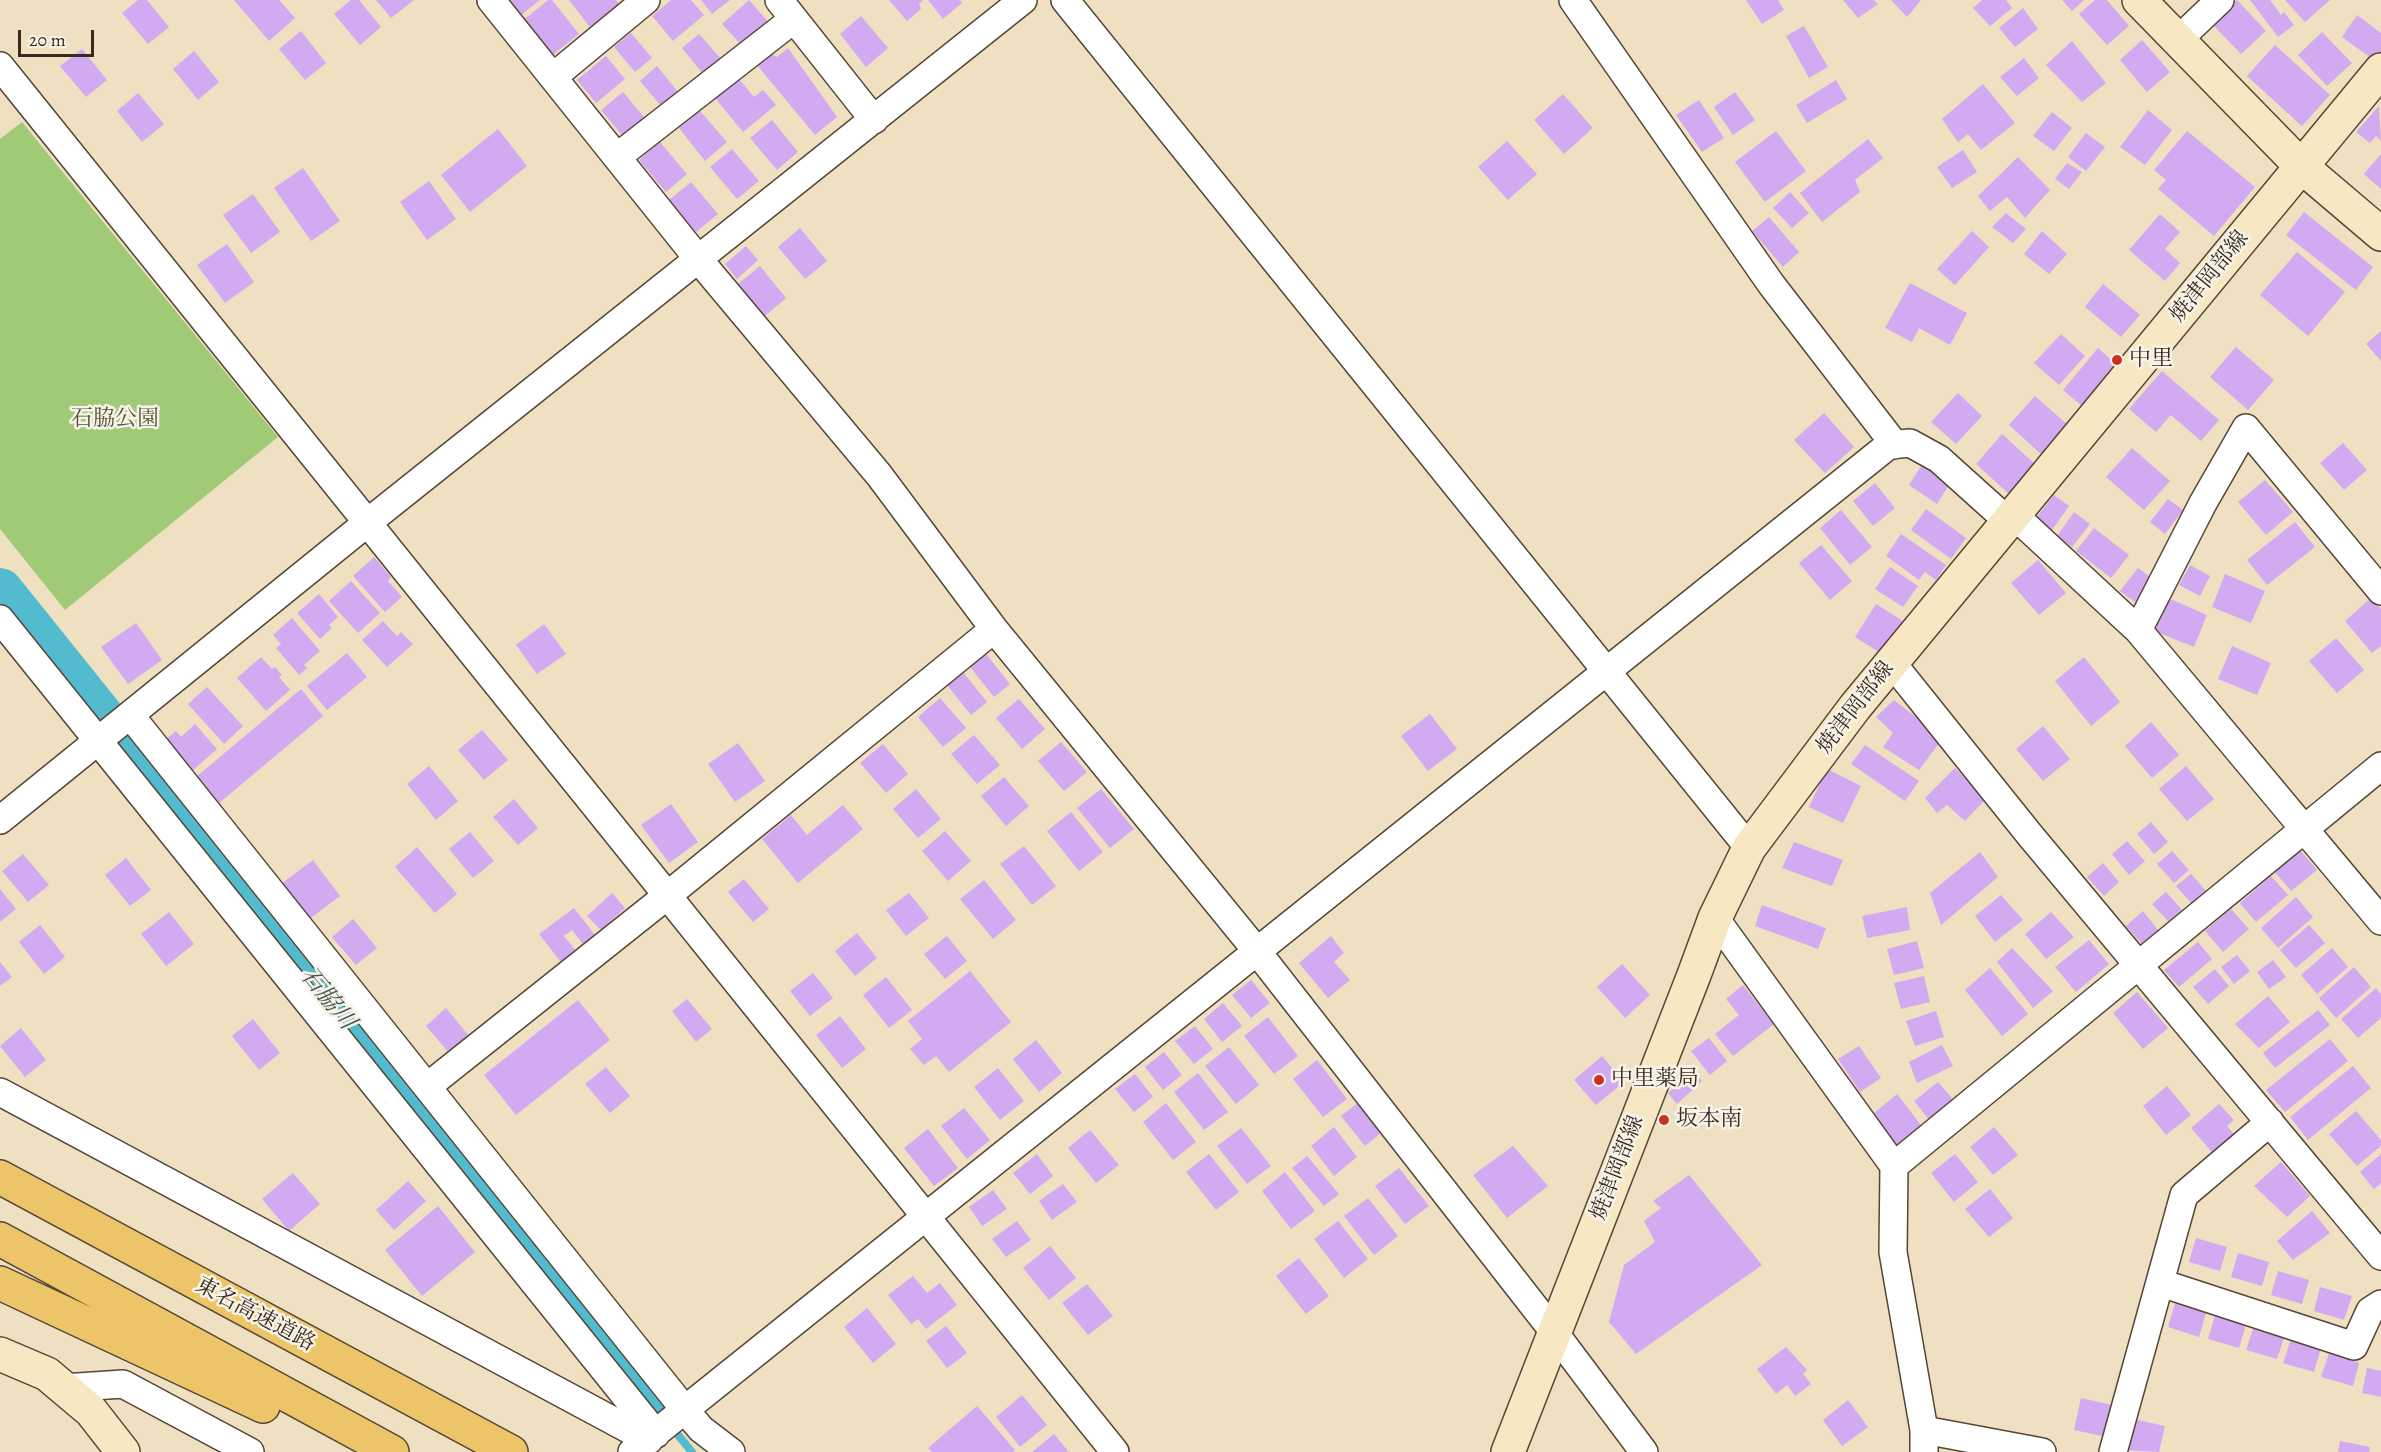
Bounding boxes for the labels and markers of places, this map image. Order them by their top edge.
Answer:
place label: 中里 [2129,347,2173,373]
marker: 中里 [2110,353,2124,367]
place label: 中里薬局 [1611,1067,1699,1093]
marker: 中里薬局 [1592,1073,1606,1087]
place label: 坂本南 [1676,1107,1742,1133]
marker: 坂本南 [1657,1113,1671,1127]

